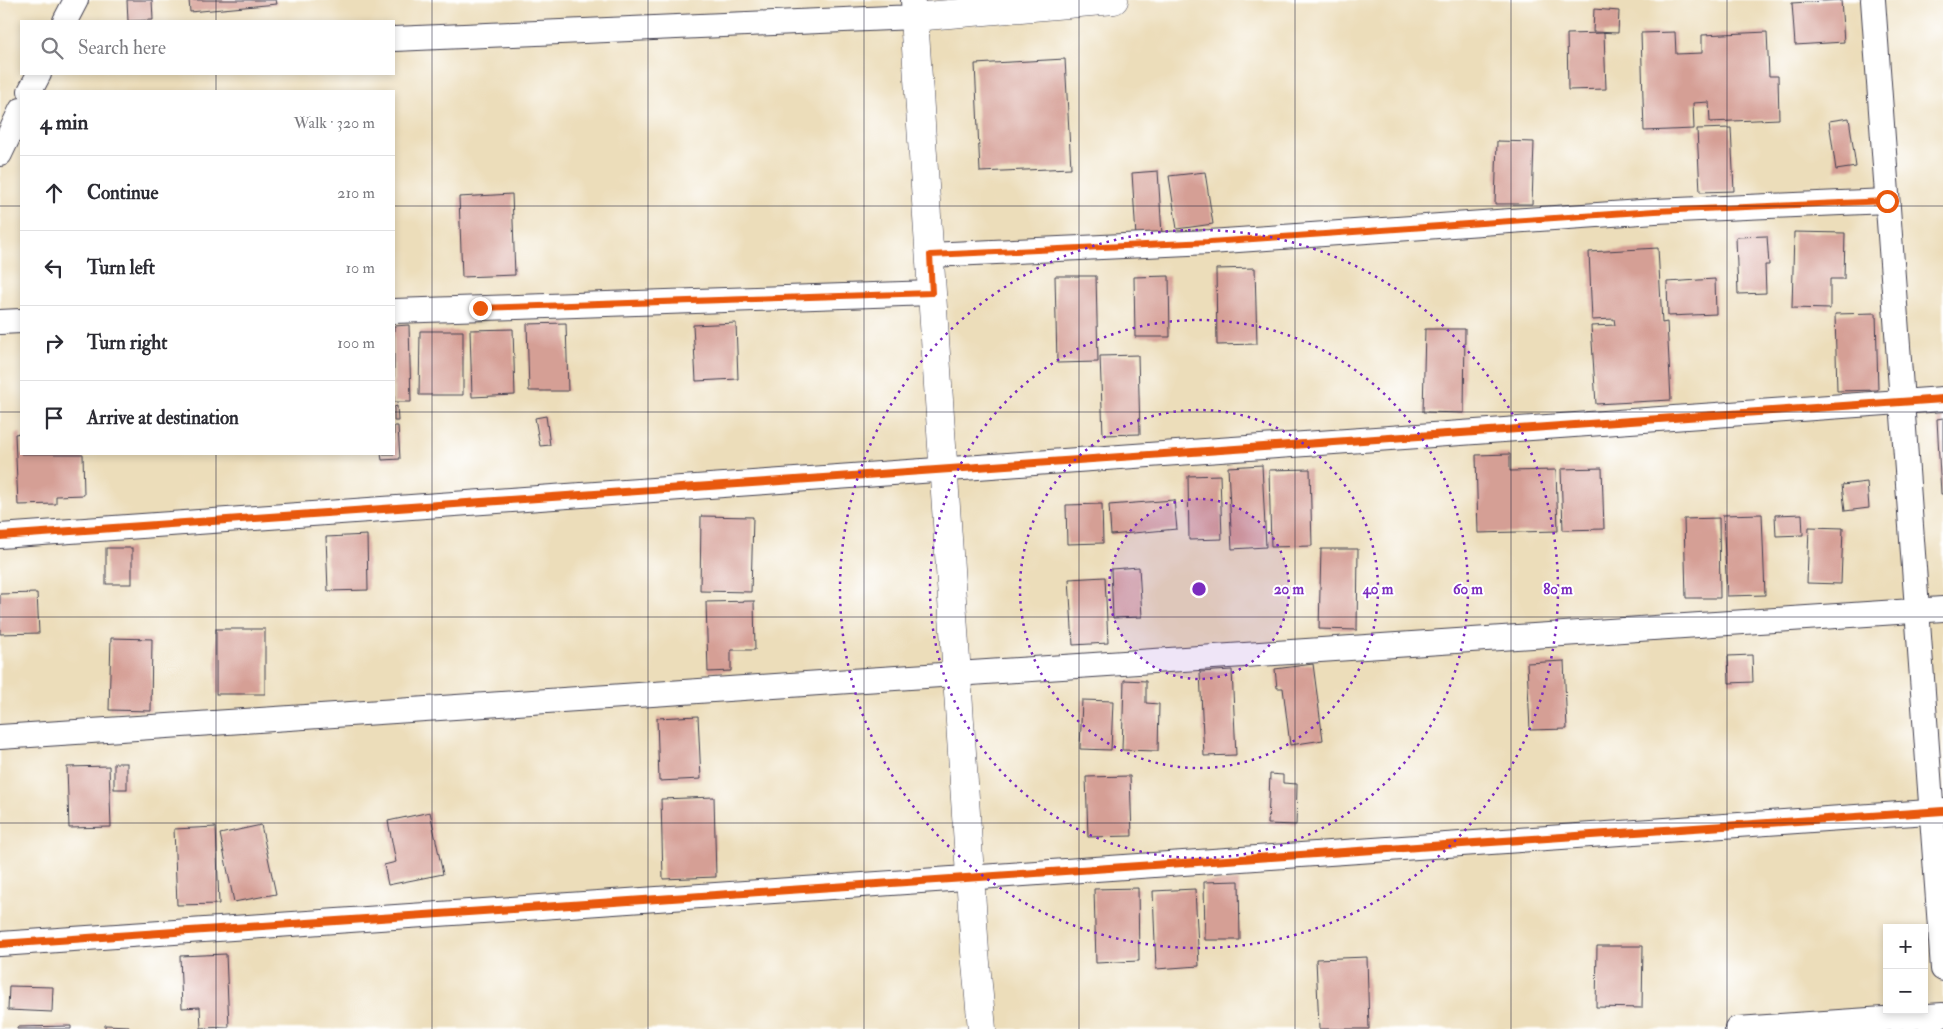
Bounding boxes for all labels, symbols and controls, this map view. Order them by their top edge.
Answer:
search box [20,20,395,75]
icon: search [38,34,66,62]
text: Search here [78,36,166,60]
text: 4 min [40,109,88,136]
text: Walk · 320 m [294,113,375,133]
icon: ahead [40,179,68,207]
text: Continue [87,181,158,205]
text: 210 m [337,183,375,203]
route start [1876,190,1899,213]
icon: left [40,254,68,282]
text: Turn left [87,256,155,280]
text: 10 m [345,258,375,278]
route end [469,297,492,320]
icon: right [40,329,68,357]
text: Turn right [87,331,167,355]
text: 100 m [337,333,375,353]
icon: arrive [40,404,68,432]
text: Arrive at destination [87,406,239,430]
centre of rings [1190,580,1208,598]
text: 20 m [1274,580,1304,599]
text: 40 m [1362,580,1394,599]
text: 60 m [1453,580,1483,599]
text: 80 m [1543,580,1573,599]
map controls [1883,924,1928,1014]
button: + [1883,924,1928,969]
button: − [1883,969,1928,1014]

